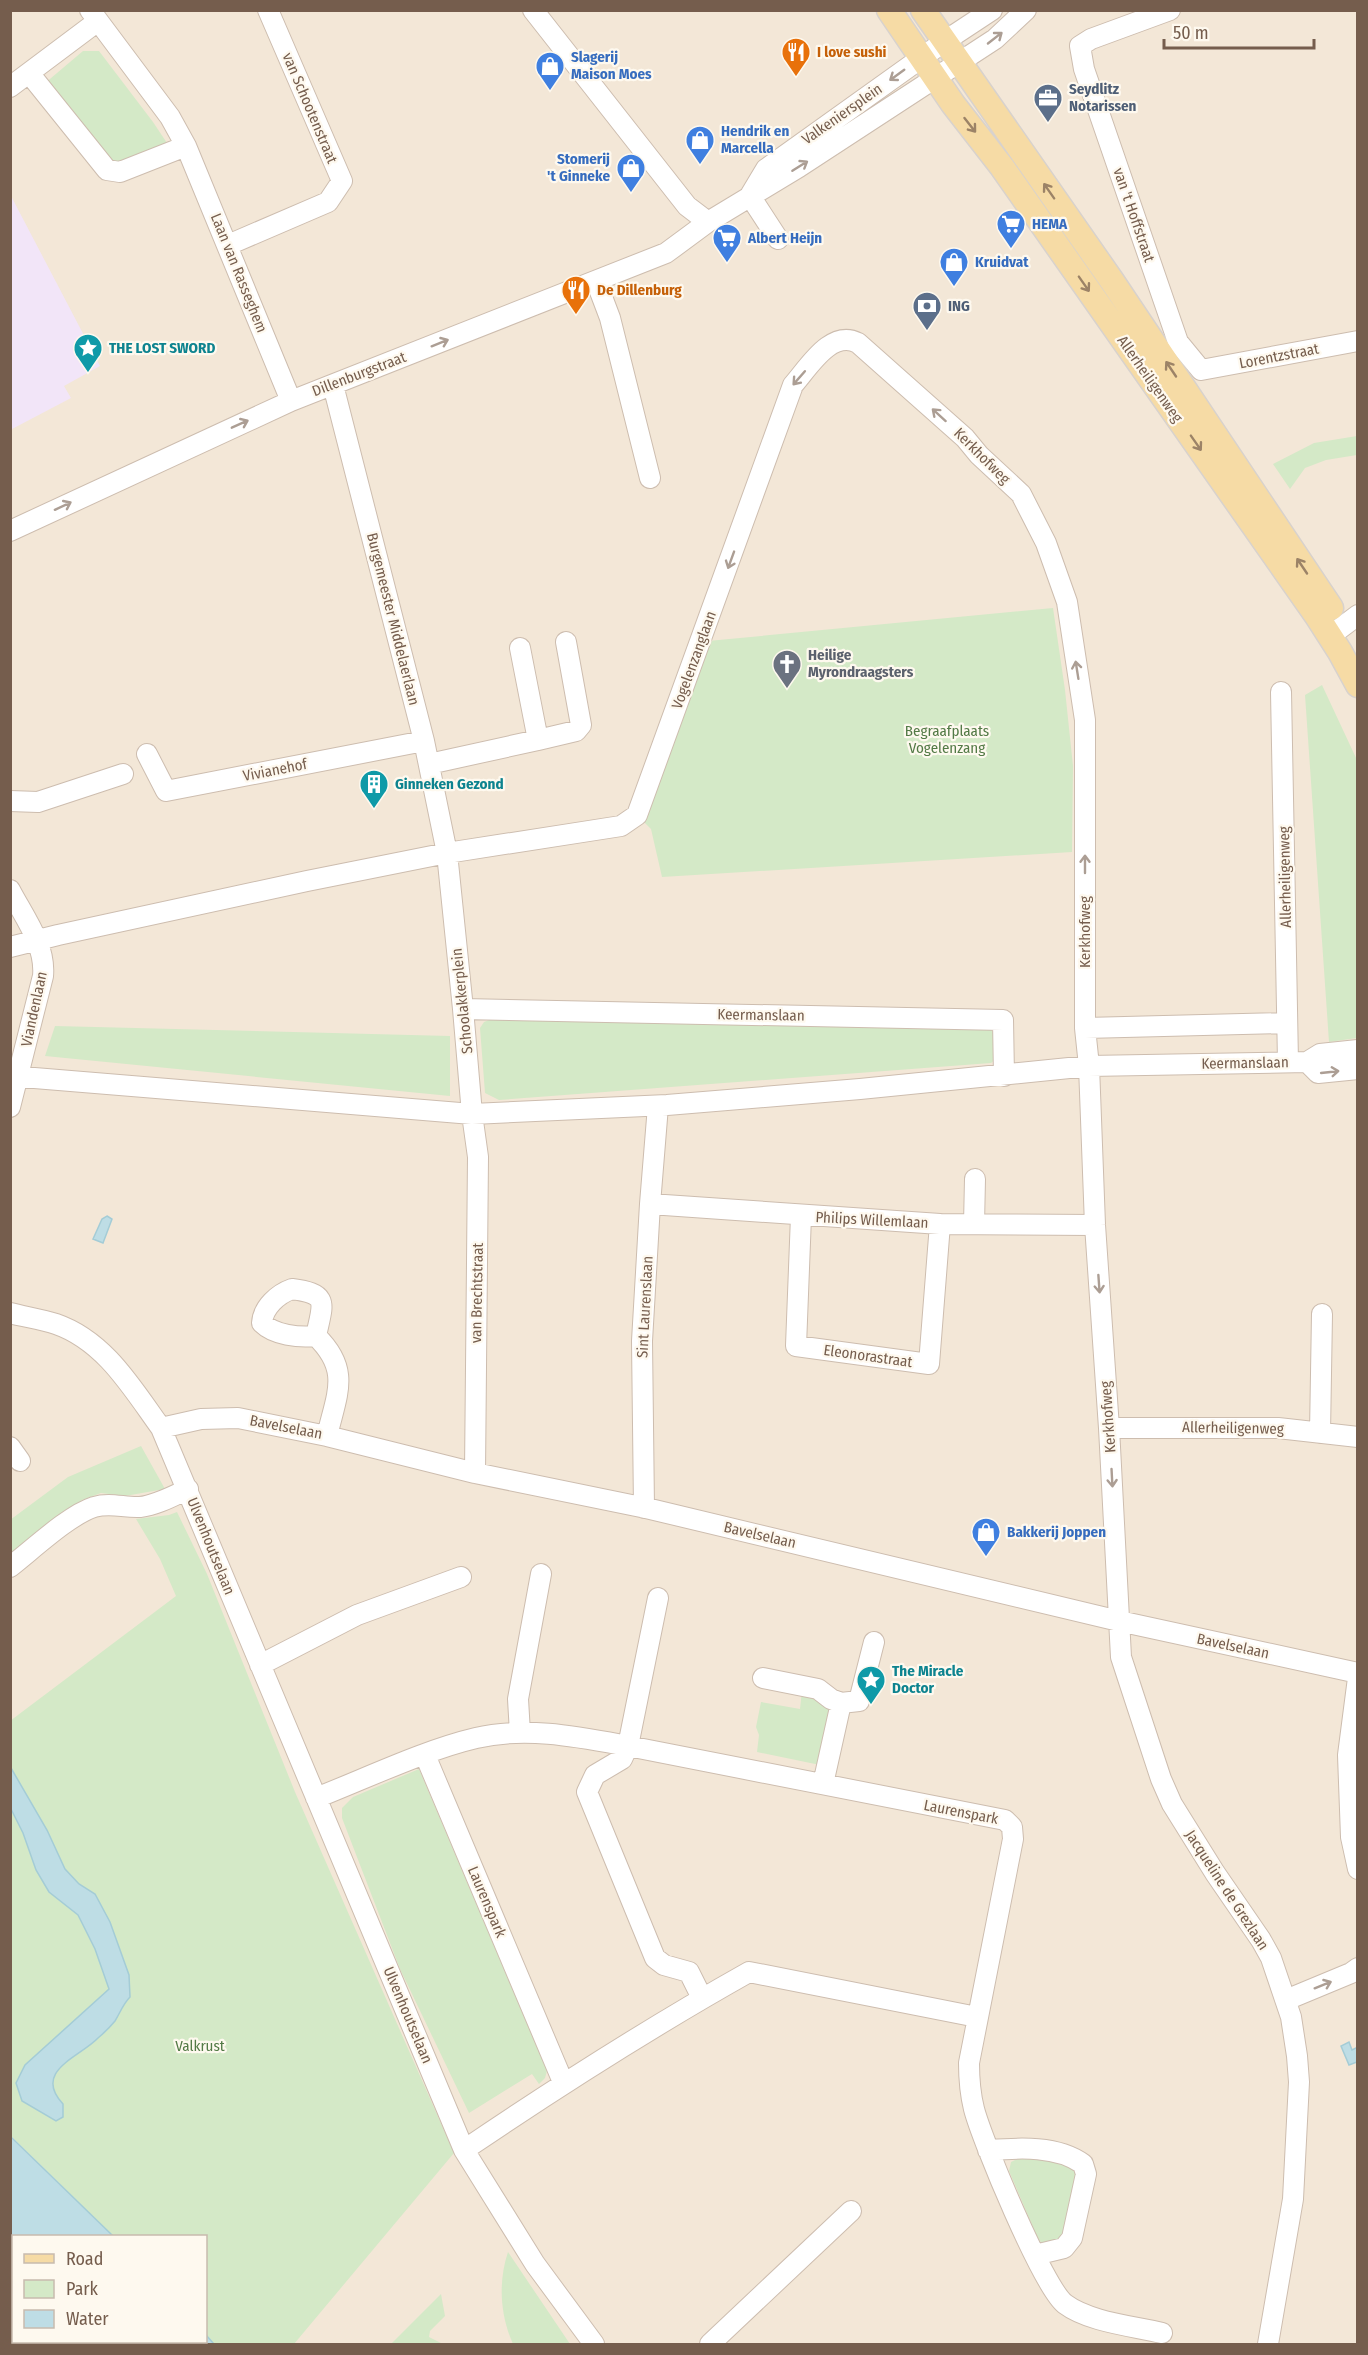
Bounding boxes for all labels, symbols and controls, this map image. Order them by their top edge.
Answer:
scale bar [1164,12,1314,50]
text: 50 m [1173,22,1209,44]
one-way arrow [987,32,1003,45]
restaurant icon: I love sushi [780,36,812,78]
place label: I love sushi [817,43,887,61]
place label: Slagerij Maison Moes [571,48,652,83]
street label: van Schootenstraat [279,50,341,166]
shop icon: Slagerij Maison Moes [534,50,566,92]
one-way arrow [890,69,906,81]
street label: Valkeniersplein [798,80,886,148]
place label: Seydlitz Notarissen [1069,80,1137,115]
office icon: Seydlitz Notarissen [1032,82,1064,124]
one-way arrow [964,117,976,133]
place label: Hendrik en Marcella [721,122,789,157]
shop icon: Hendrik en Marcella [684,124,716,166]
place label: Stomerij 't Ginneke [547,150,610,185]
shop icon: Stomerij 't Ginneke [615,152,647,194]
one-way arrow [791,159,808,171]
street label: van 't Hoffstraat [1109,165,1159,265]
one-way arrow [1043,183,1055,199]
supermarket icon: HEMA [995,208,1027,250]
street label: Laan van Rasseghem [207,211,271,335]
place label: HEMA [1032,215,1068,233]
supermarket icon: Albert Heijn [711,222,743,264]
place label: Albert Heijn [747,229,822,247]
shop icon: Kruidvat [938,246,970,288]
place label: Kruidvat [975,253,1029,271]
restaurant icon: De Dillenburg [560,274,592,316]
one-way arrow [1078,275,1090,291]
place label: De Dillenburg [597,281,682,299]
bank icon: ING [911,290,943,332]
place label: ING [948,297,970,315]
place icon: THE LOST SWORD [72,332,104,374]
street label: Allerheiligenweg [1113,332,1187,426]
one-way arrow [431,336,449,347]
place label: THE LOST SWORD [109,339,215,357]
street label: Lorentzstraat [1238,339,1320,373]
street label: Dillenburgstraat [310,348,409,400]
one-way arrow [1165,361,1177,378]
one-way arrow [792,370,806,385]
one-way arrow [932,408,947,422]
one-way arrow [231,417,249,429]
street label: Kerkhofweg [950,424,1014,488]
one-way arrow [1190,435,1202,451]
one-way arrow [54,499,72,511]
street label: Burgemeester Middelaerlaan [363,531,423,707]
one-way arrow [724,550,735,569]
one-way arrow [1296,558,1308,575]
street label: Vogelenzanglaan [668,609,720,711]
place label: Heilige Myrondraagsters [808,646,914,681]
church icon: Heilige Myrondraagsters [771,648,803,690]
one-way arrow [1072,660,1083,680]
park label: Begraafplaats Vogelenzang [905,722,989,757]
street label: Vivianehof [241,755,310,785]
building icon: Ginneken Gezond [358,768,390,810]
place label: Ginneken Gezond [395,775,504,793]
street label: Allerheiligenweg [1275,826,1295,928]
one-way arrow [1079,855,1091,875]
street label: Kerkhofweg [1076,896,1094,968]
street label: Schoolakkerplein [447,947,477,1055]
street label: Viandenlaan [17,970,51,1048]
street label: Keermanslaan [717,1005,805,1025]
street label: Keermanslaan [1201,1053,1289,1073]
one-way arrow [1319,1066,1339,1077]
street label: Philips Willemlaan [815,1208,929,1232]
street label: van Brechtstraat [467,1243,487,1343]
street label: Sint Laurenslaan [633,1255,657,1359]
one-way arrow [1094,1273,1105,1293]
street label: Eleonorastraat [822,1341,914,1371]
street label: Kerkhofweg [1097,1380,1119,1454]
street label: Bavelselaan [248,1411,324,1443]
street label: Allerheiligenweg [1182,1418,1284,1438]
one-way arrow [1106,1468,1117,1488]
street label: Ulvenhoutselaan [183,1495,239,1597]
shop icon: Bakkerij Joppen [970,1516,1002,1558]
street label: Bavelselaan [722,1518,798,1552]
place label: Bakkerij Joppen [1007,1523,1106,1541]
street label: Bavelselaan [1195,1630,1271,1662]
place label: The Miracle Doctor [892,1662,964,1697]
place icon: The Miracle Doctor [855,1664,887,1706]
street label: Laurenspark [922,1796,1000,1828]
street label: Jacqueline de Grezlaan [1181,1827,1273,1953]
street label: Laurenspark [464,1864,510,1940]
street label: Ulvenhoutselaan [380,1964,436,2066]
one-way arrow [1313,1979,1331,1990]
park label: Valkrust [175,2037,225,2055]
legend [12,2235,207,2343]
text: Road [66,2248,103,2270]
text: Park [66,2278,99,2300]
text: Water [66,2308,109,2330]

